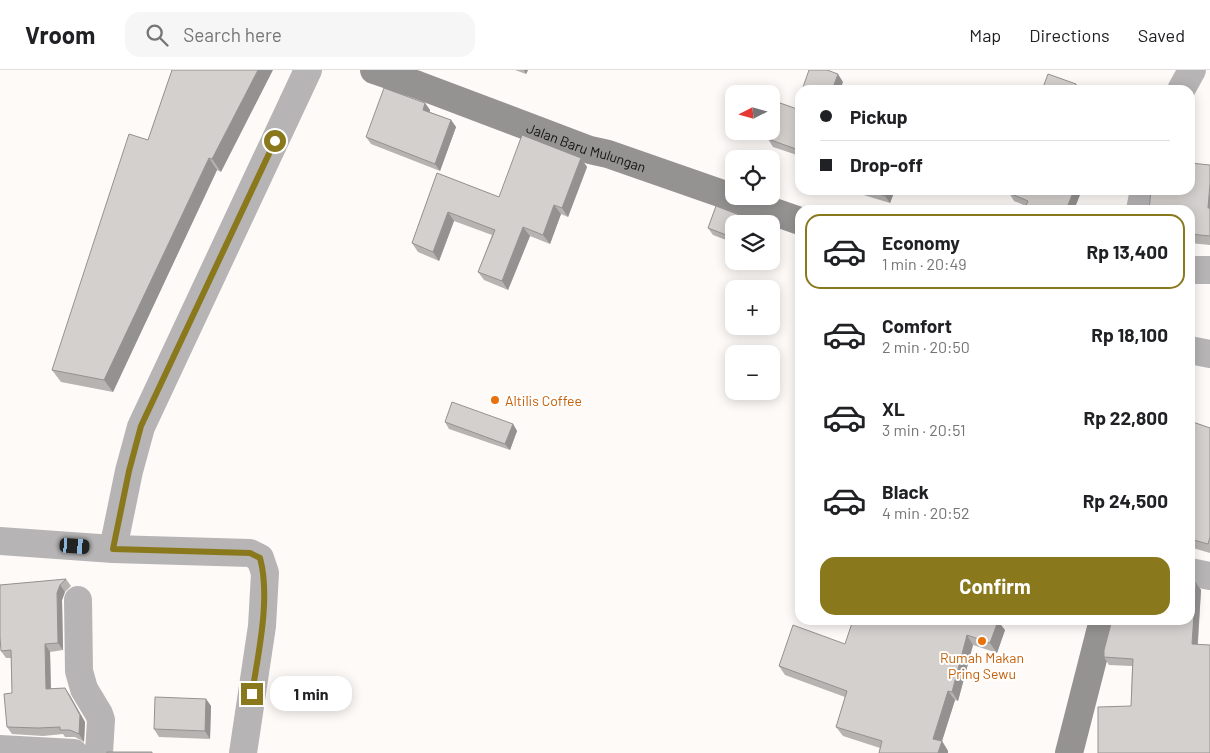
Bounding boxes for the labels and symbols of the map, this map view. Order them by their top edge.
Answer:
north arrow [725,85,780,140]
street label: Jalan Baru Mulungan [524,118,648,175]
route start [264,130,286,152]
place label: Altilis Coffee [505,392,582,409]
marker: Altilis Coffee [489,394,501,406]
car [59,537,90,555]
marker: Rumah Makan Pring Sewu [976,635,988,647]
place label: Rumah Makan Pring Sewu [940,649,1024,682]
callout: 1 min [270,676,352,712]
route end [241,683,263,705]

